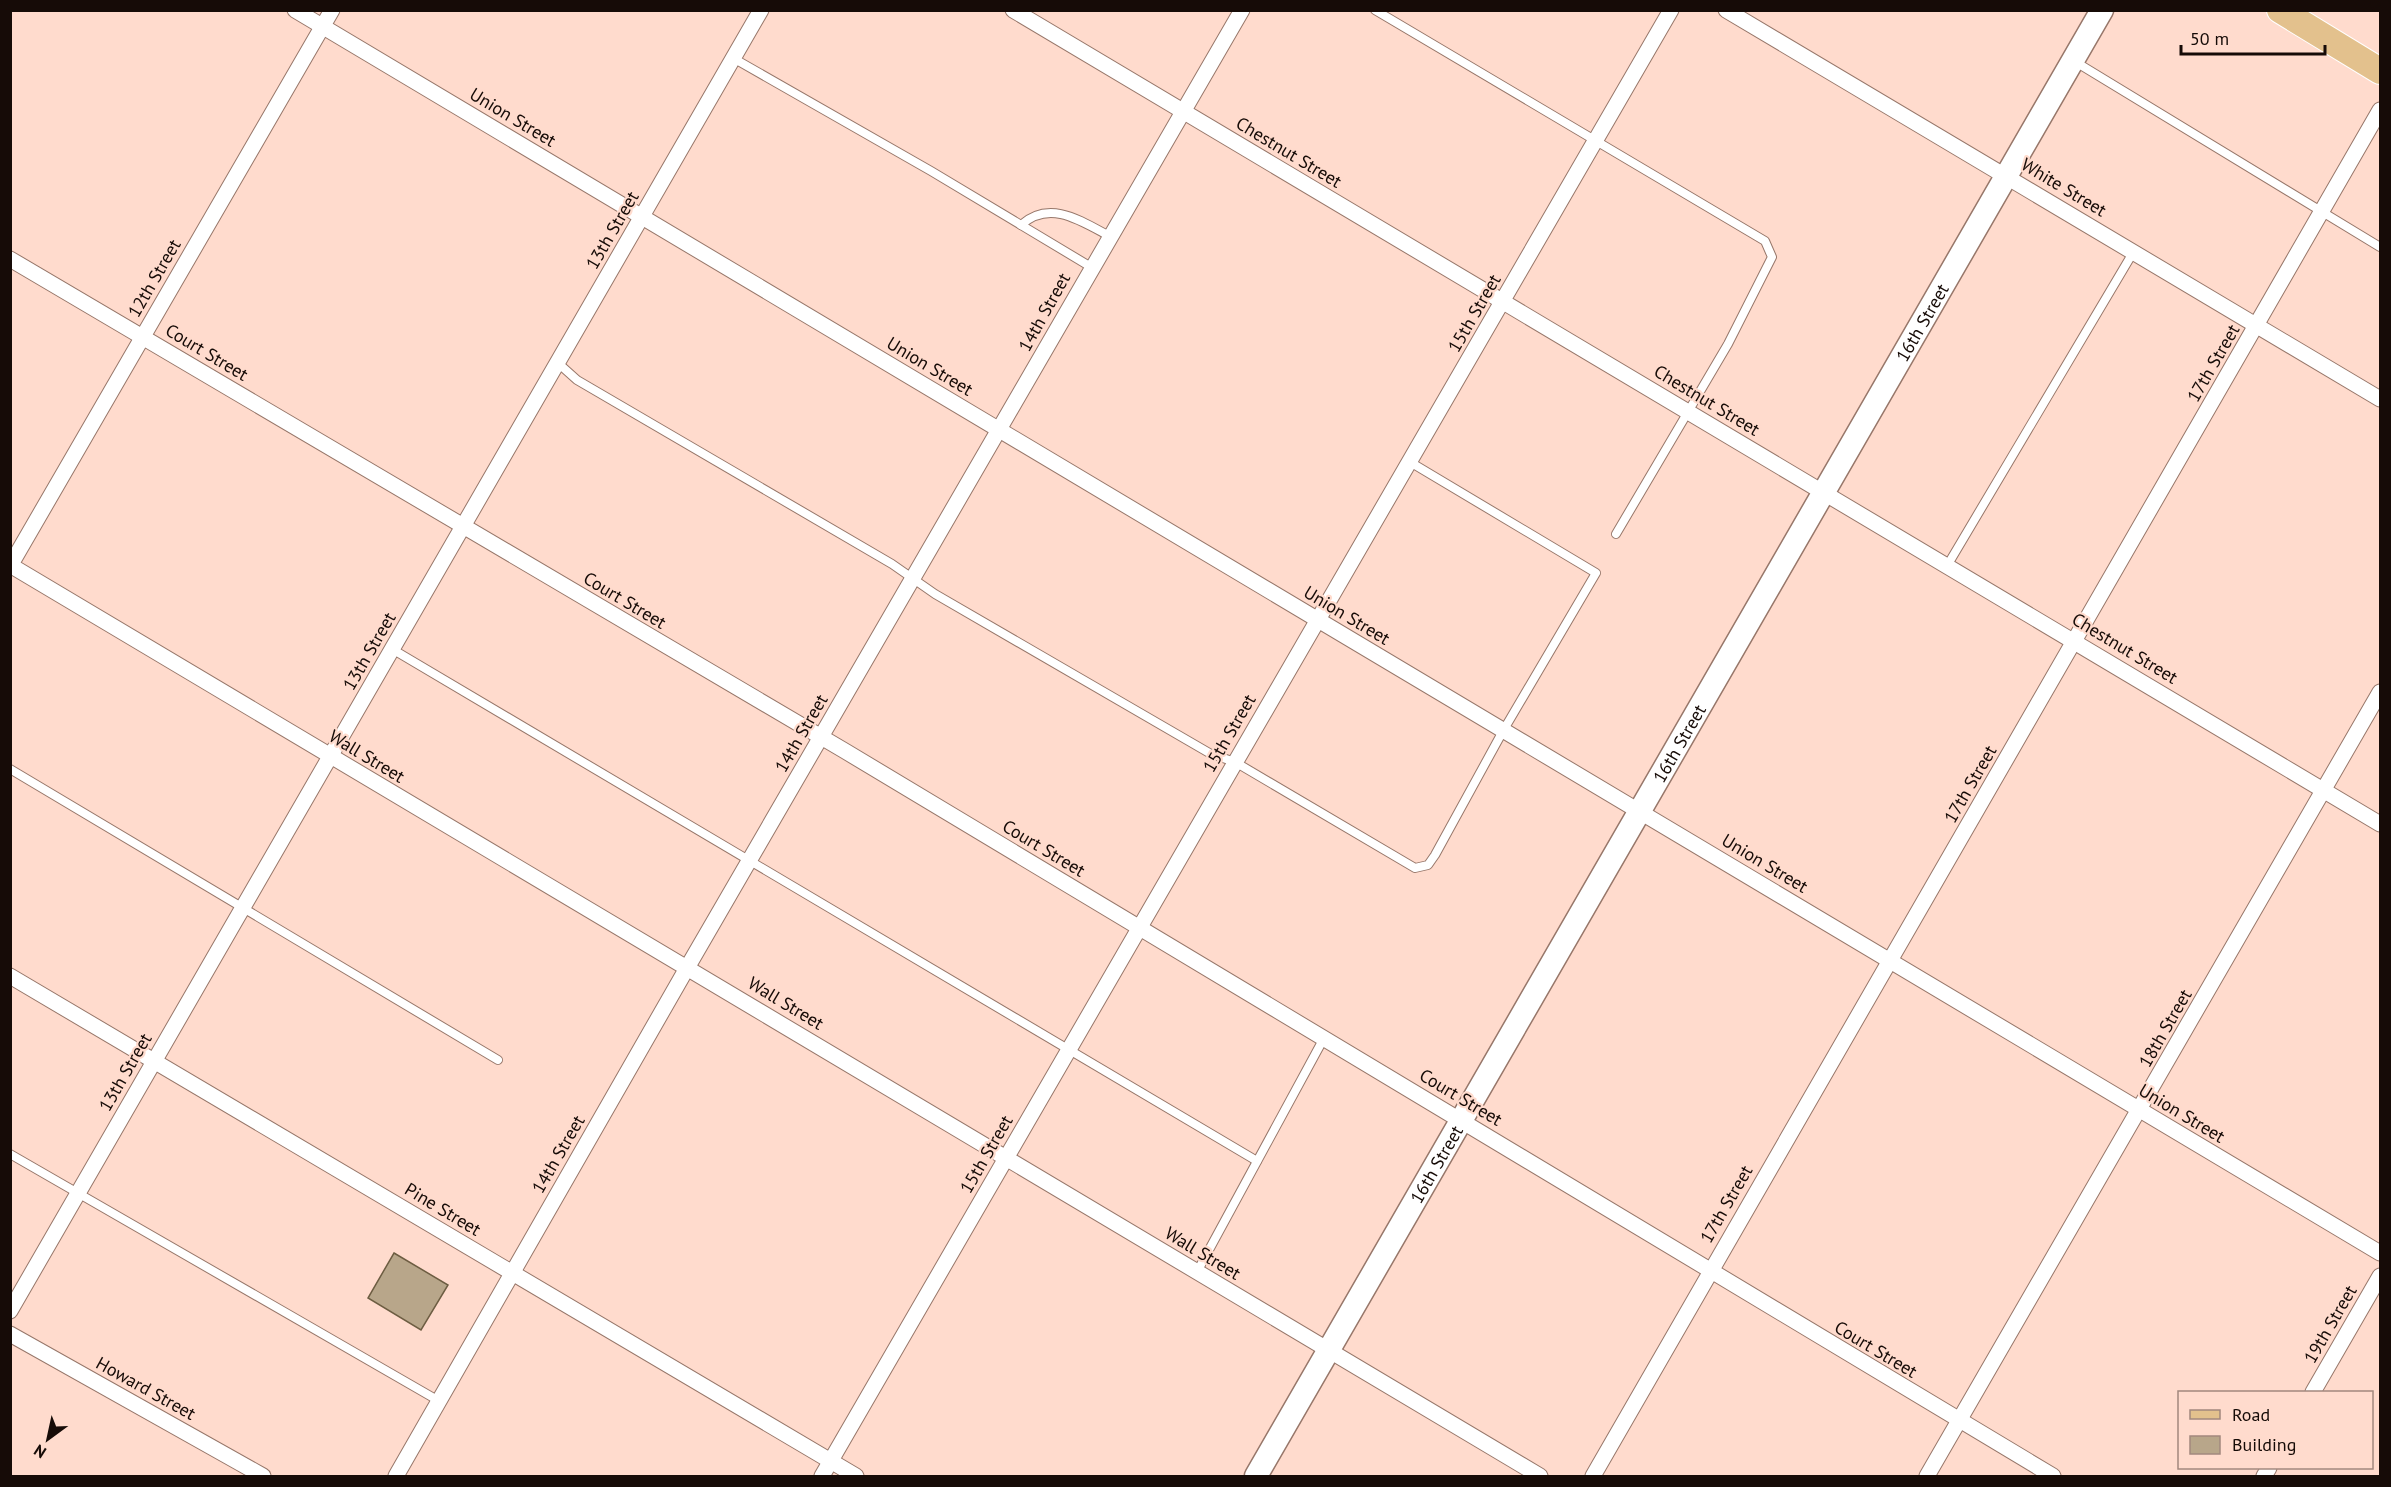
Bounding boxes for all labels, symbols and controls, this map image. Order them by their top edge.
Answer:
scale bar [2181,18,2325,56]
text: 50 m [2190,27,2229,50]
street label: Union Street [466,82,560,152]
street label: Chestnut Street [1232,111,1346,193]
street label: White Street [2017,153,2111,221]
street label: 13th Street [580,187,644,273]
street label: 12th Street [122,235,186,321]
street label: 14th Street [1013,269,1075,355]
street label: 15th Street [1442,270,1506,356]
street label: 16th Street [1890,279,1953,365]
street label: Court Street [161,318,253,386]
street label: 17th Street [2182,320,2244,406]
street label: Union Street [883,331,977,401]
street label: Chestnut Street [1650,359,1764,441]
street label: Court Street [579,566,671,634]
street label: Union Street [1300,580,1394,650]
street label: Chestnut Street [2068,607,2182,689]
street label: 13th Street [337,608,401,694]
street label: 14th Street [769,690,833,776]
street label: 15th Street [1197,690,1261,776]
street label: 16th Street [1647,700,1710,786]
street label: Wall Street [325,724,409,788]
street label: 17th Street [1939,741,2001,827]
street label: Court Street [998,814,1090,882]
street label: Union Street [1718,828,1812,898]
street label: Wall Street [744,971,828,1035]
street label: 18th Street [2133,985,2197,1071]
street label: 13th Street [93,1029,157,1115]
street label: Court Street [1415,1063,1507,1131]
street label: Union Street [2135,1078,2229,1148]
street label: 14th Street [526,1111,590,1197]
street label: 15th Street [954,1111,1018,1197]
street label: 16th Street [1404,1121,1467,1207]
street label: 17th Street [1695,1161,1757,1247]
street label: Pine Street [401,1177,485,1241]
street label: Wall Street [1161,1221,1245,1285]
street label: 19th Street [2298,1281,2362,1367]
street label: Court Street [1830,1315,1922,1383]
street label: Howard Street [92,1351,200,1425]
legend [2178,1391,2373,1469]
text: Road [2232,1403,2270,1426]
north arrow [18,1409,78,1469]
text: Building [2232,1433,2296,1456]
text: N [30,1440,50,1463]

